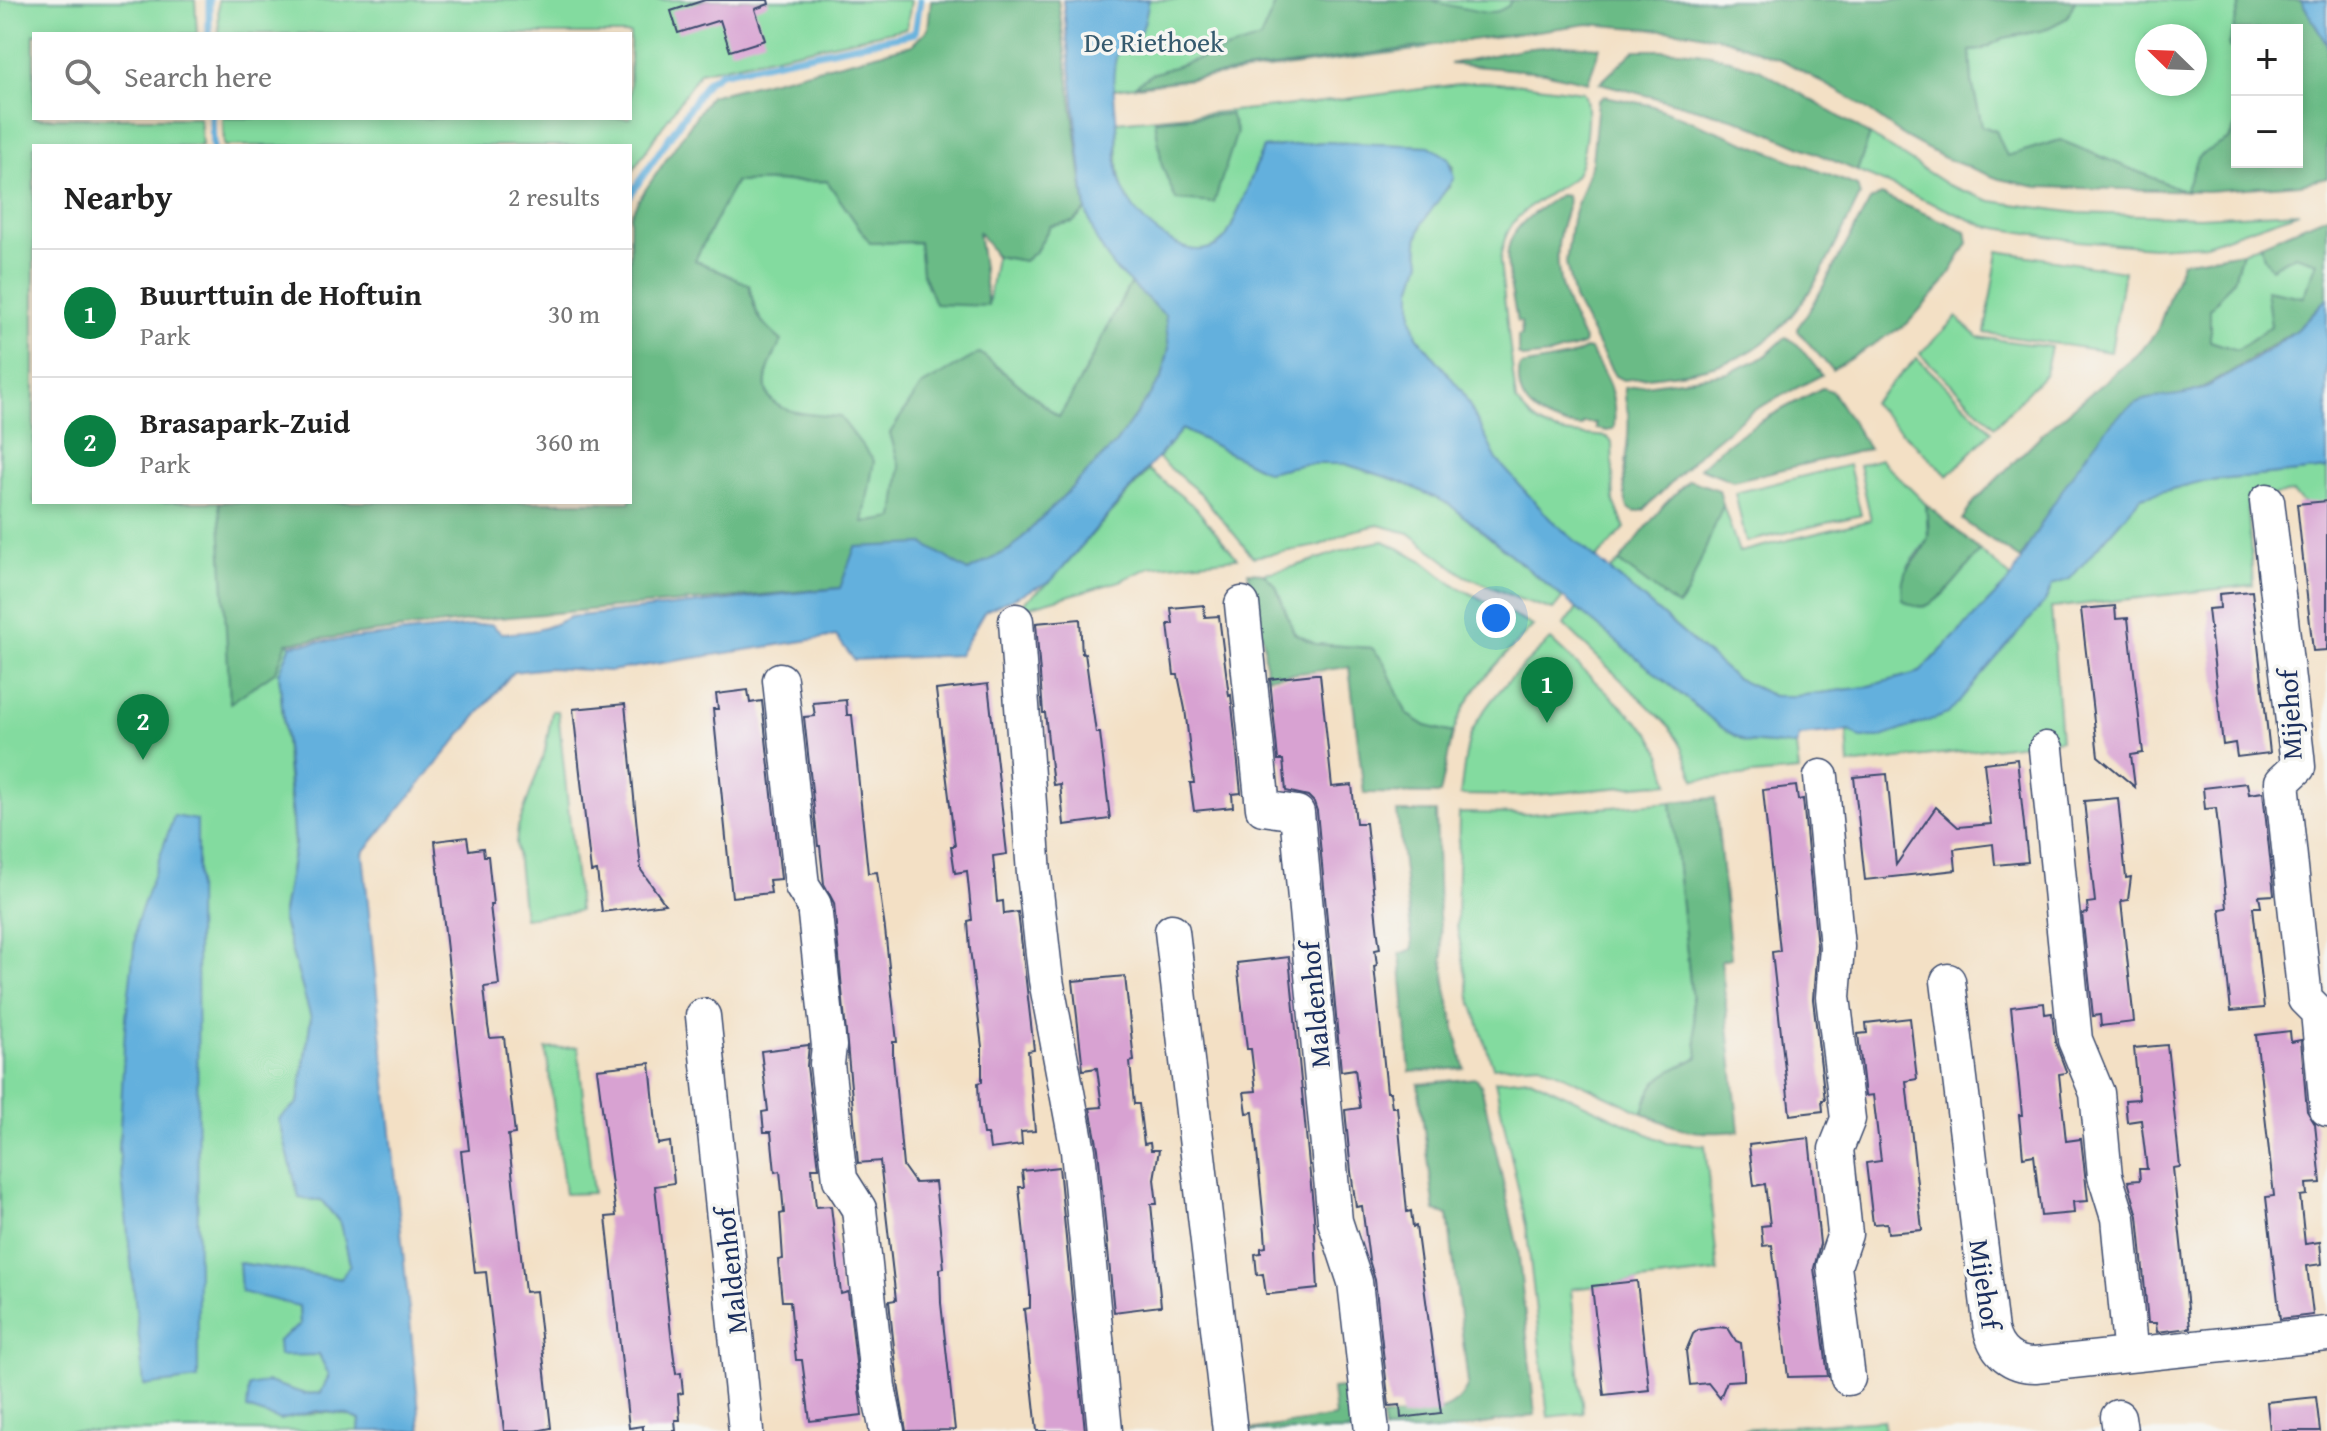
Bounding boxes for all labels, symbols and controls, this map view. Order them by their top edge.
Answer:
park label: De Riethoek [1084,21,1225,62]
north arrow [2135,24,2207,96]
map controls [2231,24,2303,168]
button: + [2231,24,2303,96]
search box [32,32,632,120]
icon: search [60,54,104,98]
text: Search here [124,54,272,98]
button: − [2231,96,2303,168]
text: Nearby [64,172,173,221]
text: 2 results [508,177,600,216]
text: Buurttuin de Hoftuin [140,272,422,316]
text: 1 [83,294,97,333]
text: 30 m [548,294,600,333]
text: Park [140,316,190,355]
text: Brasapark-Zuid [140,400,350,444]
text: 2 [83,422,97,461]
text: 360 m [535,422,600,461]
text: Park [140,444,190,483]
your location [1476,598,1516,638]
pin: 1 [1521,657,1573,723]
street label: Mijehof [2266,666,2312,761]
pin: 2 [117,694,169,760]
street label: Maldenhof [1288,937,1340,1070]
street label: Maldenhof [703,1203,757,1336]
street label: Mijehof [1959,1236,2013,1335]

